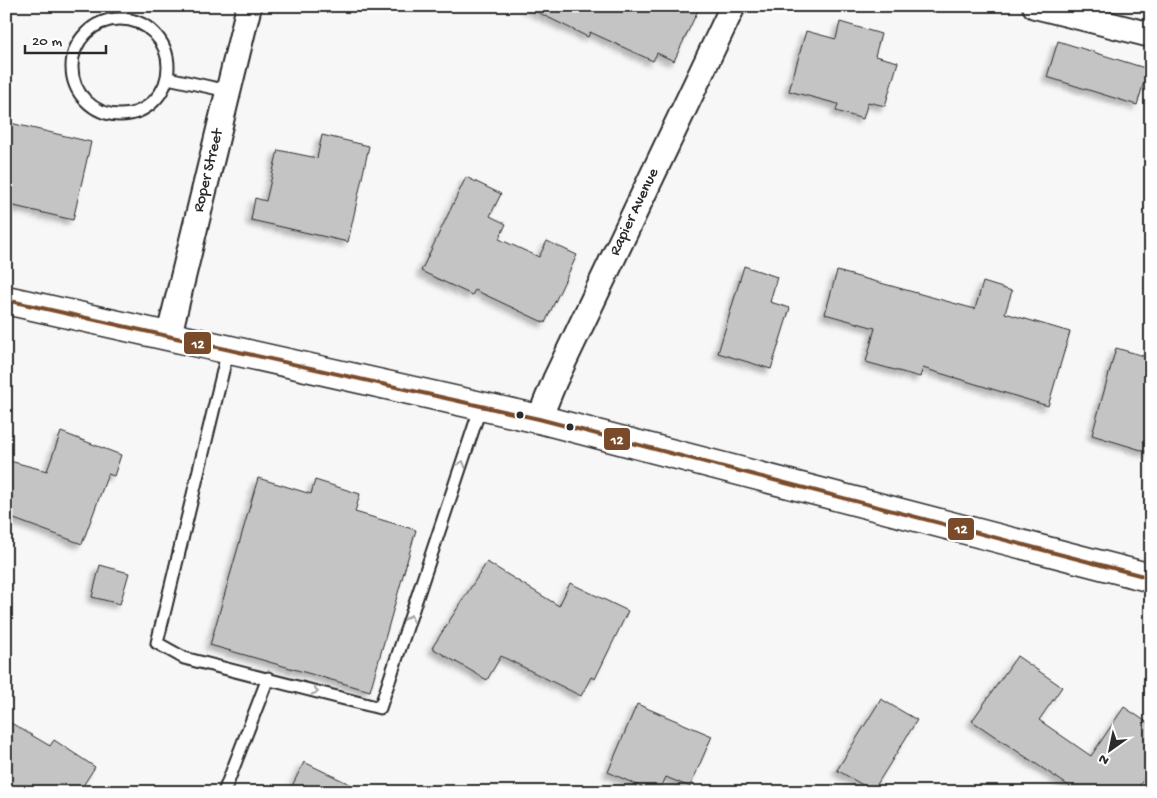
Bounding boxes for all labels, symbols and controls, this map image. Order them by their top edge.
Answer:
scale bar [25,22,106,54]
text: 20 m [32,33,62,51]
street label: Roper Street [190,126,229,214]
street label: Rapier Avenue [606,165,664,259]
line badge: 12 [183,331,212,355]
text: 12 [191,337,204,354]
unlabelled marker [515,410,525,420]
unlabelled marker [565,422,575,432]
line badge: 12 [603,427,631,451]
text: 12 [610,433,623,450]
one-way arrow [456,460,466,469]
line badge: 12 [947,517,975,541]
text: 12 [954,522,967,539]
one-way arrow [405,615,415,623]
one-way arrow [310,685,318,695]
north arrow [1084,726,1134,776]
text: N [1096,749,1113,768]

